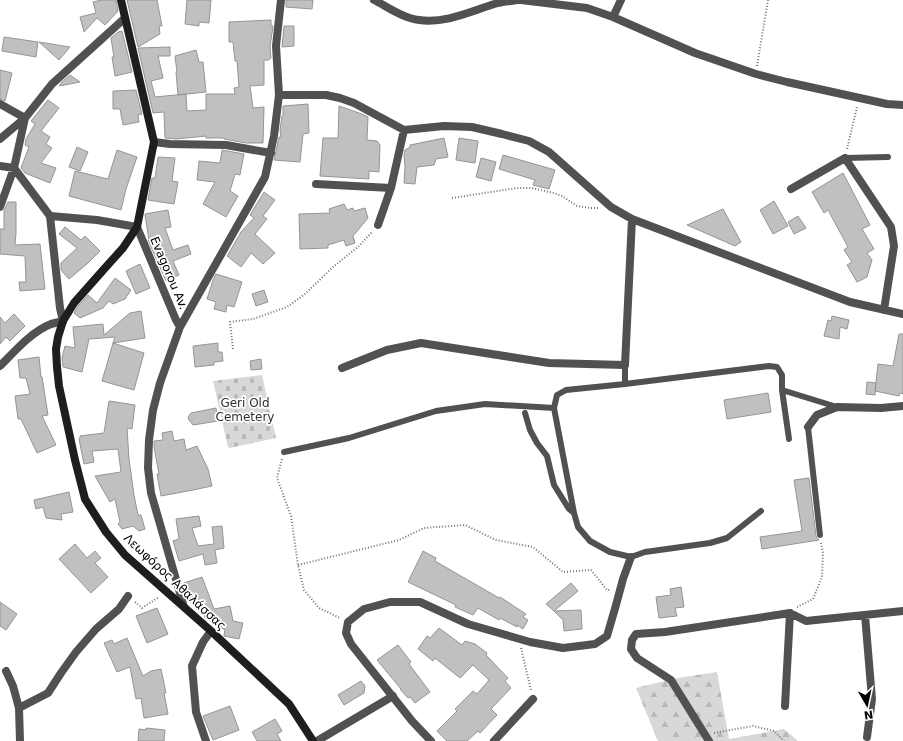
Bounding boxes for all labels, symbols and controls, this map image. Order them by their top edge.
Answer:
street label: Evagorou Av. [147,234,191,312]
park label: Geri Old Cemetery [216,396,274,424]
street label: Λεωφόρος Αθαλάσσας [121,531,229,633]
north arrow [847,685,887,725]
text: N [863,707,874,722]

